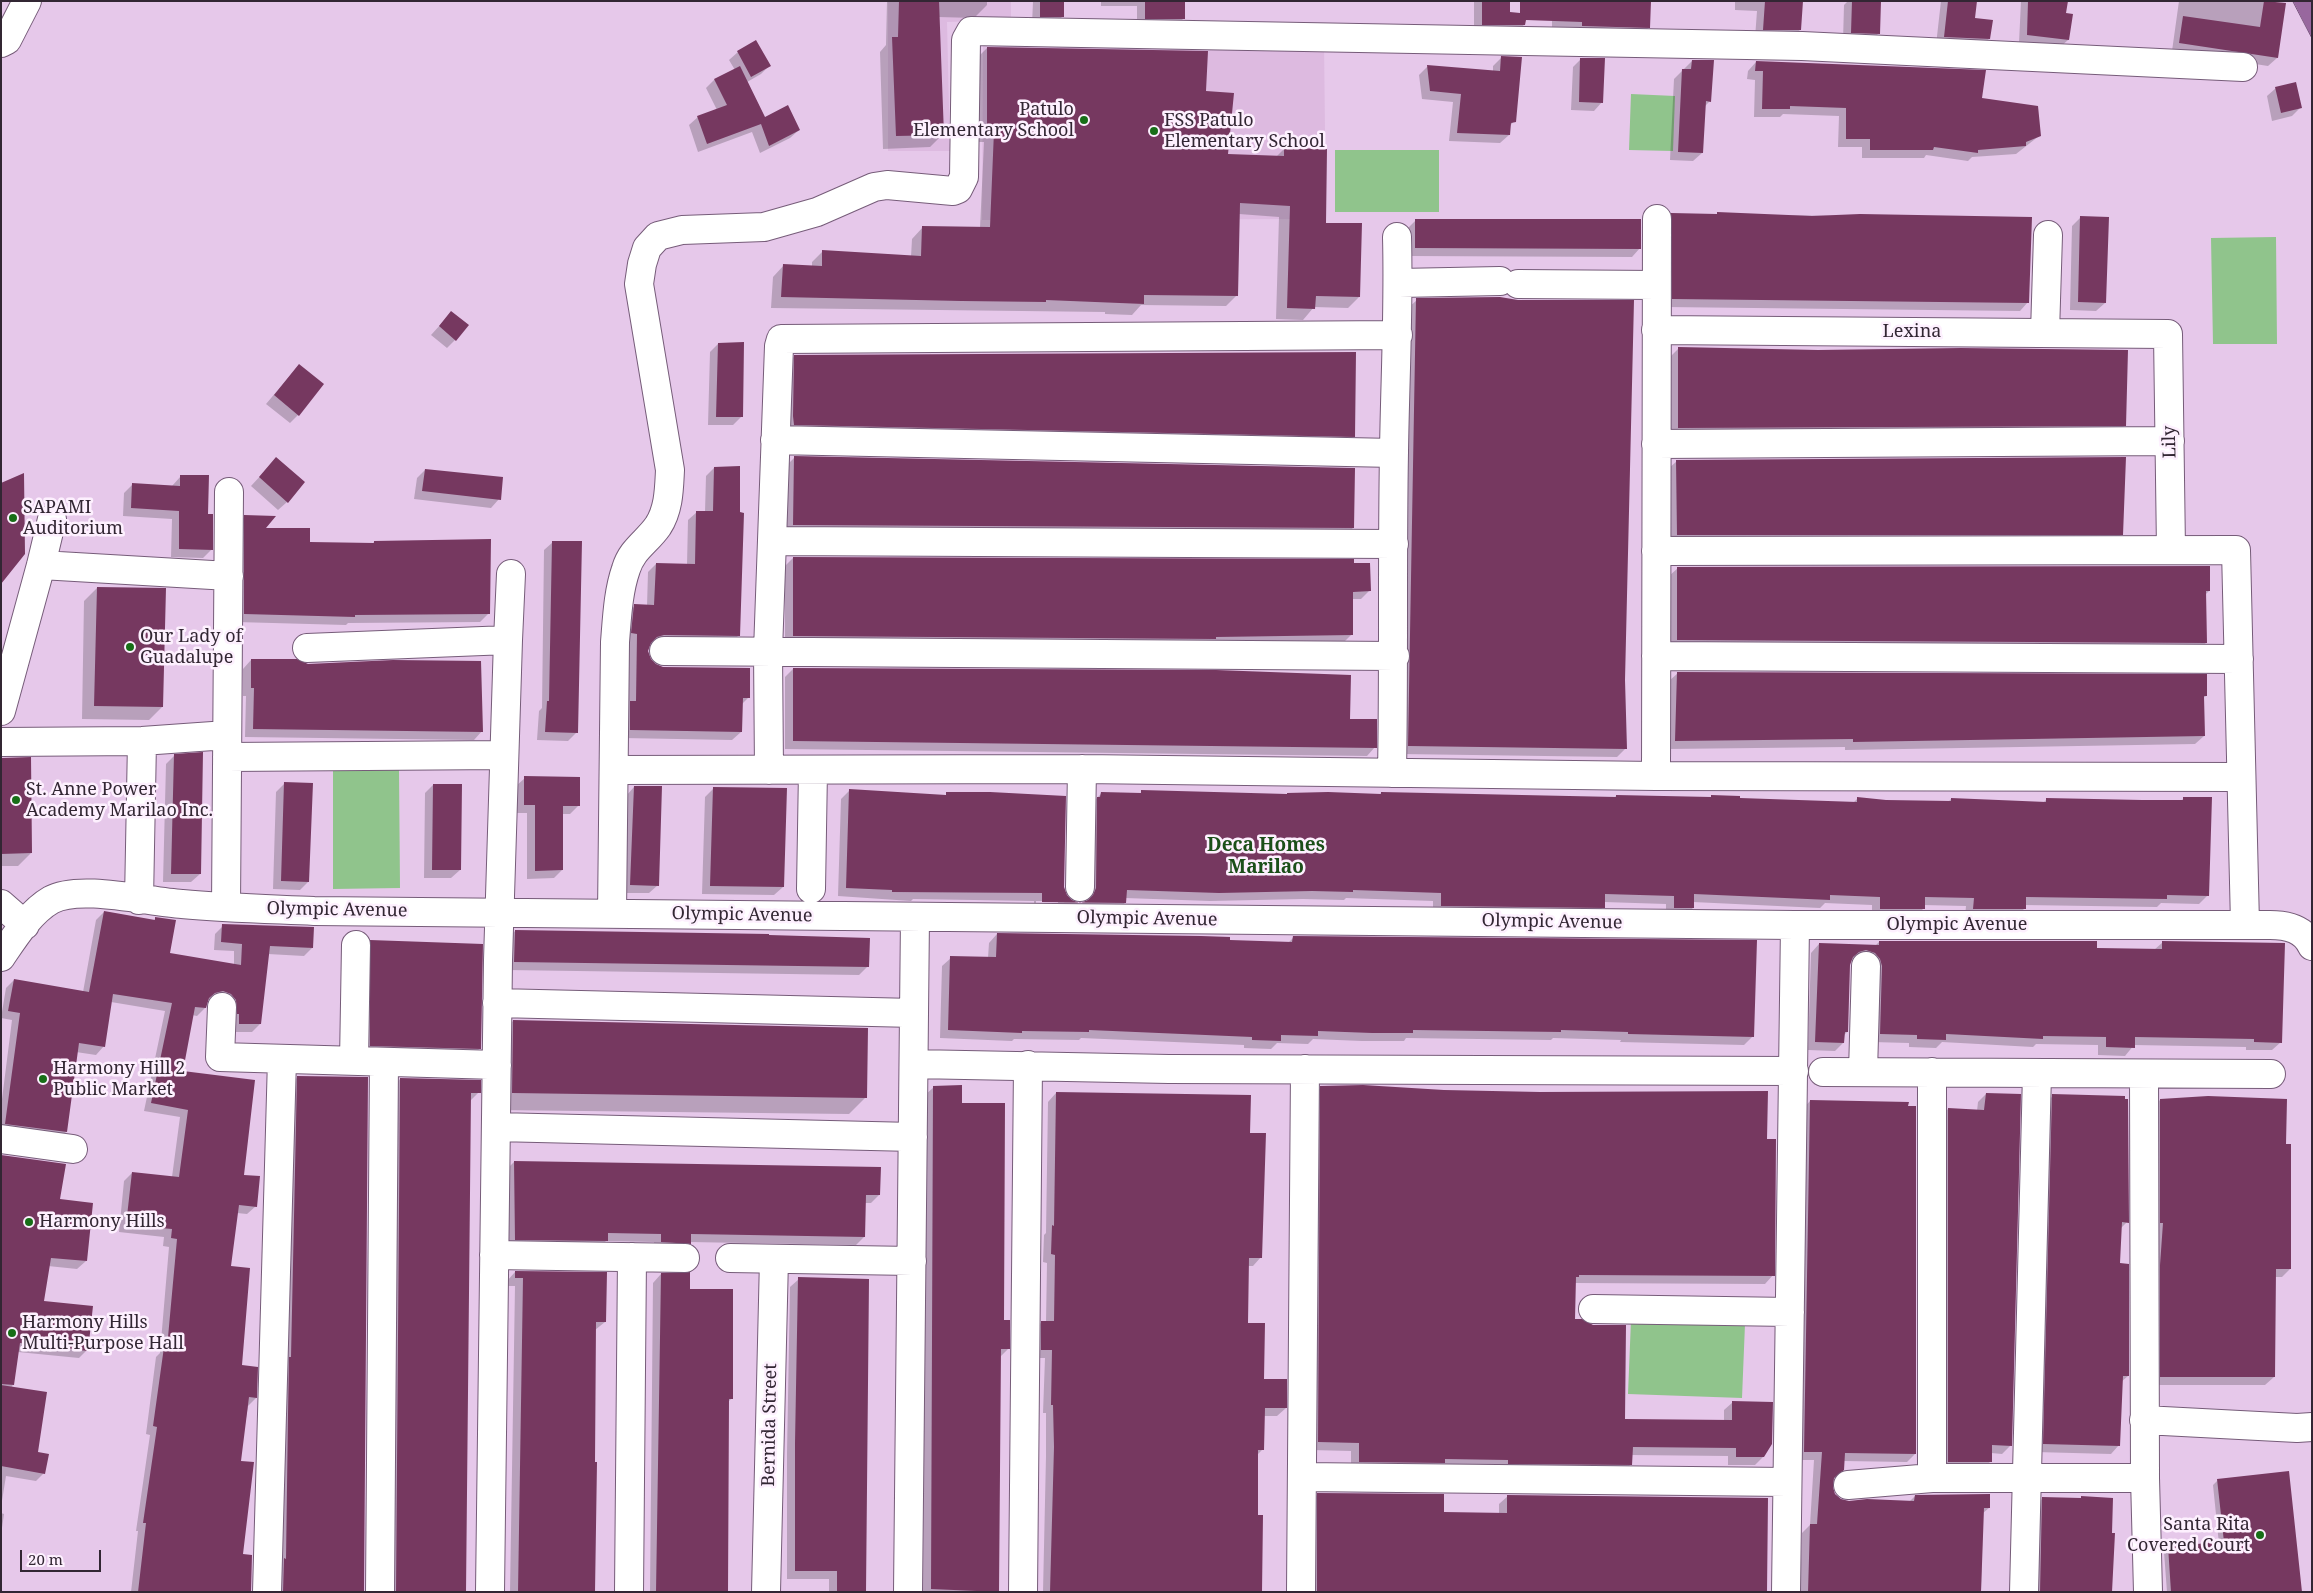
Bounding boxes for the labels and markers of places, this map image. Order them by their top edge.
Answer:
place label: Patulo Elementary School [913,99,1074,142]
place label: FSS Patulo Elementary School [1164,110,1325,152]
marker: Patulo Elementary School [1078,114,1090,126]
marker: FSS Patulo Elementary School [1148,125,1160,137]
place label: SAPAMI Auditorium [23,497,123,540]
marker: SAPAMI Auditorium [7,512,19,524]
place label: Our Lady of Guadalupe [140,626,242,669]
marker: Our Lady of Guadalupe [124,641,136,653]
place label: St. Anne Power Academy Marilao Inc. [26,779,213,822]
marker: St. Anne Power Academy Marilao Inc. [10,794,22,806]
place label: Harmony Hill 2 Public Market [53,1058,185,1100]
marker: Harmony Hill 2 Public Market [37,1073,49,1085]
place label: Harmony Hills [39,1211,165,1233]
marker: Harmony Hills [23,1216,35,1228]
place label: Harmony Hills Multi-Purpose Hall [22,1312,184,1355]
marker: Harmony Hills Multi-Purpose Hall [6,1327,18,1339]
place label: Santa Rita Covered Court [2127,1514,2250,1556]
marker: Santa Rita Covered Court [2254,1529,2266,1541]

